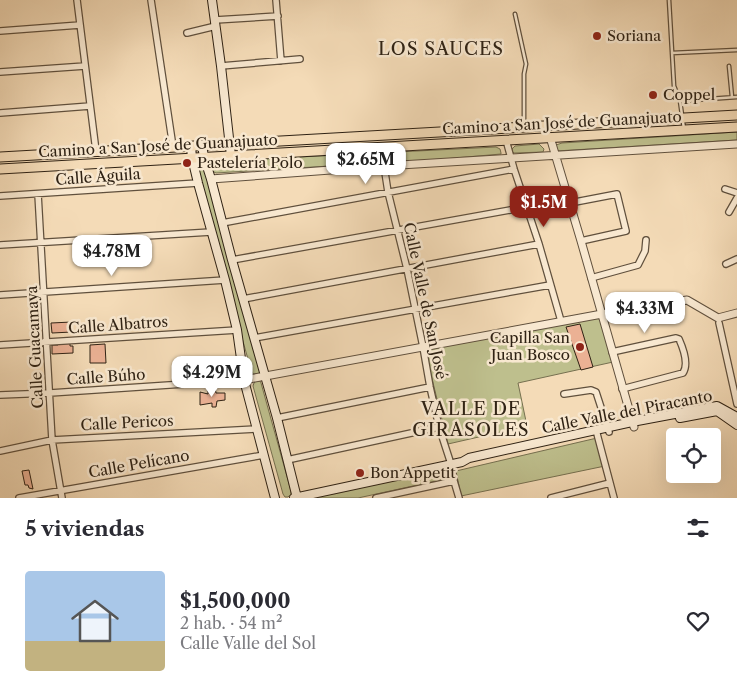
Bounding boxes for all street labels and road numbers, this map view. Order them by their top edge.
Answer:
street label: Camino a San José de Guanajuato [442,107,682,138]
street label: Camino a San José de Guanajuato [38,130,278,161]
street label: Calle Águila [55,164,141,189]
street label: Calle Valle de San José [400,221,451,381]
street label: Calle Guacamaya [22,285,47,409]
street label: Calle Albatros [67,312,168,337]
street label: Calle Búho [66,364,146,389]
street label: Calle Valle del Piracanto [540,386,714,437]
street label: Calle Pericos [80,411,174,434]
street label: Calle Pelícano [87,445,191,482]

